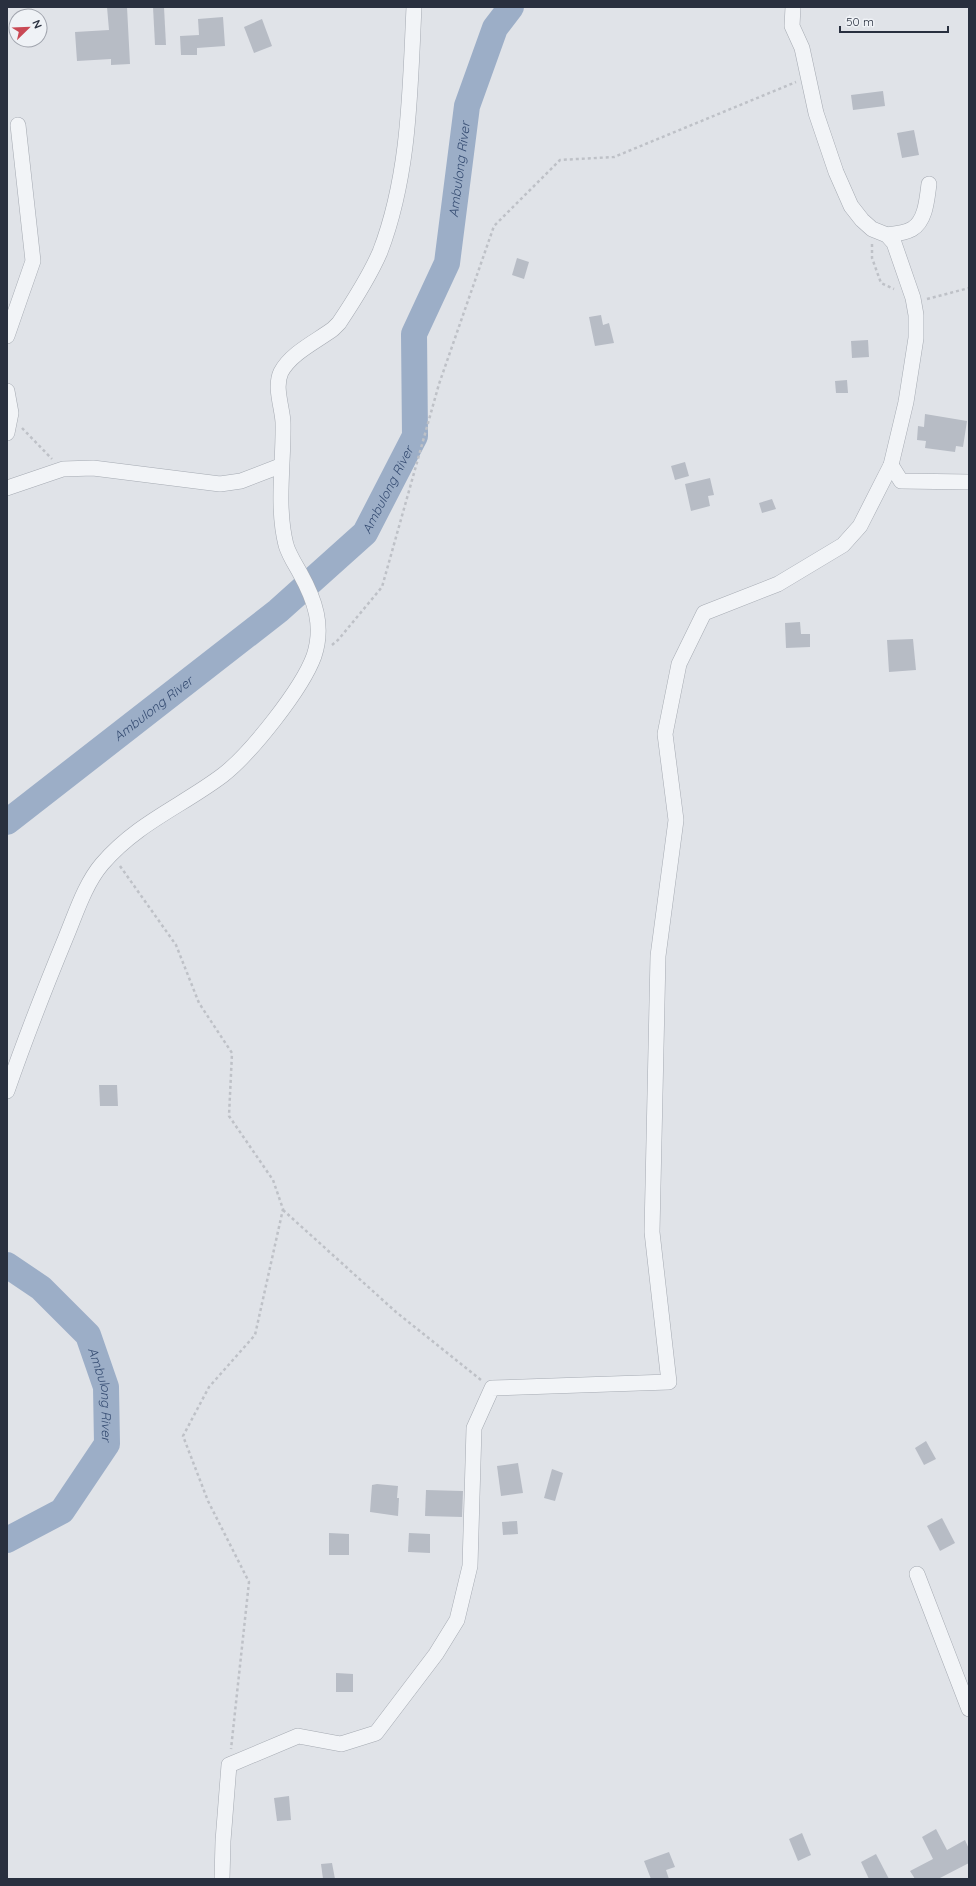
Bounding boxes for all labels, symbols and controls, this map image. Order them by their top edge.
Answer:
north arrow [8,8,48,48]
scale bar [840,8,948,34]
text: 50 m [846,14,874,29]
text: N [29,18,45,31]
water label: Ambulong River [445,119,473,218]
water label: Ambulong River [358,442,417,536]
water label: Ambulong River [110,671,197,744]
water label: Ambulong River [85,1345,115,1444]

